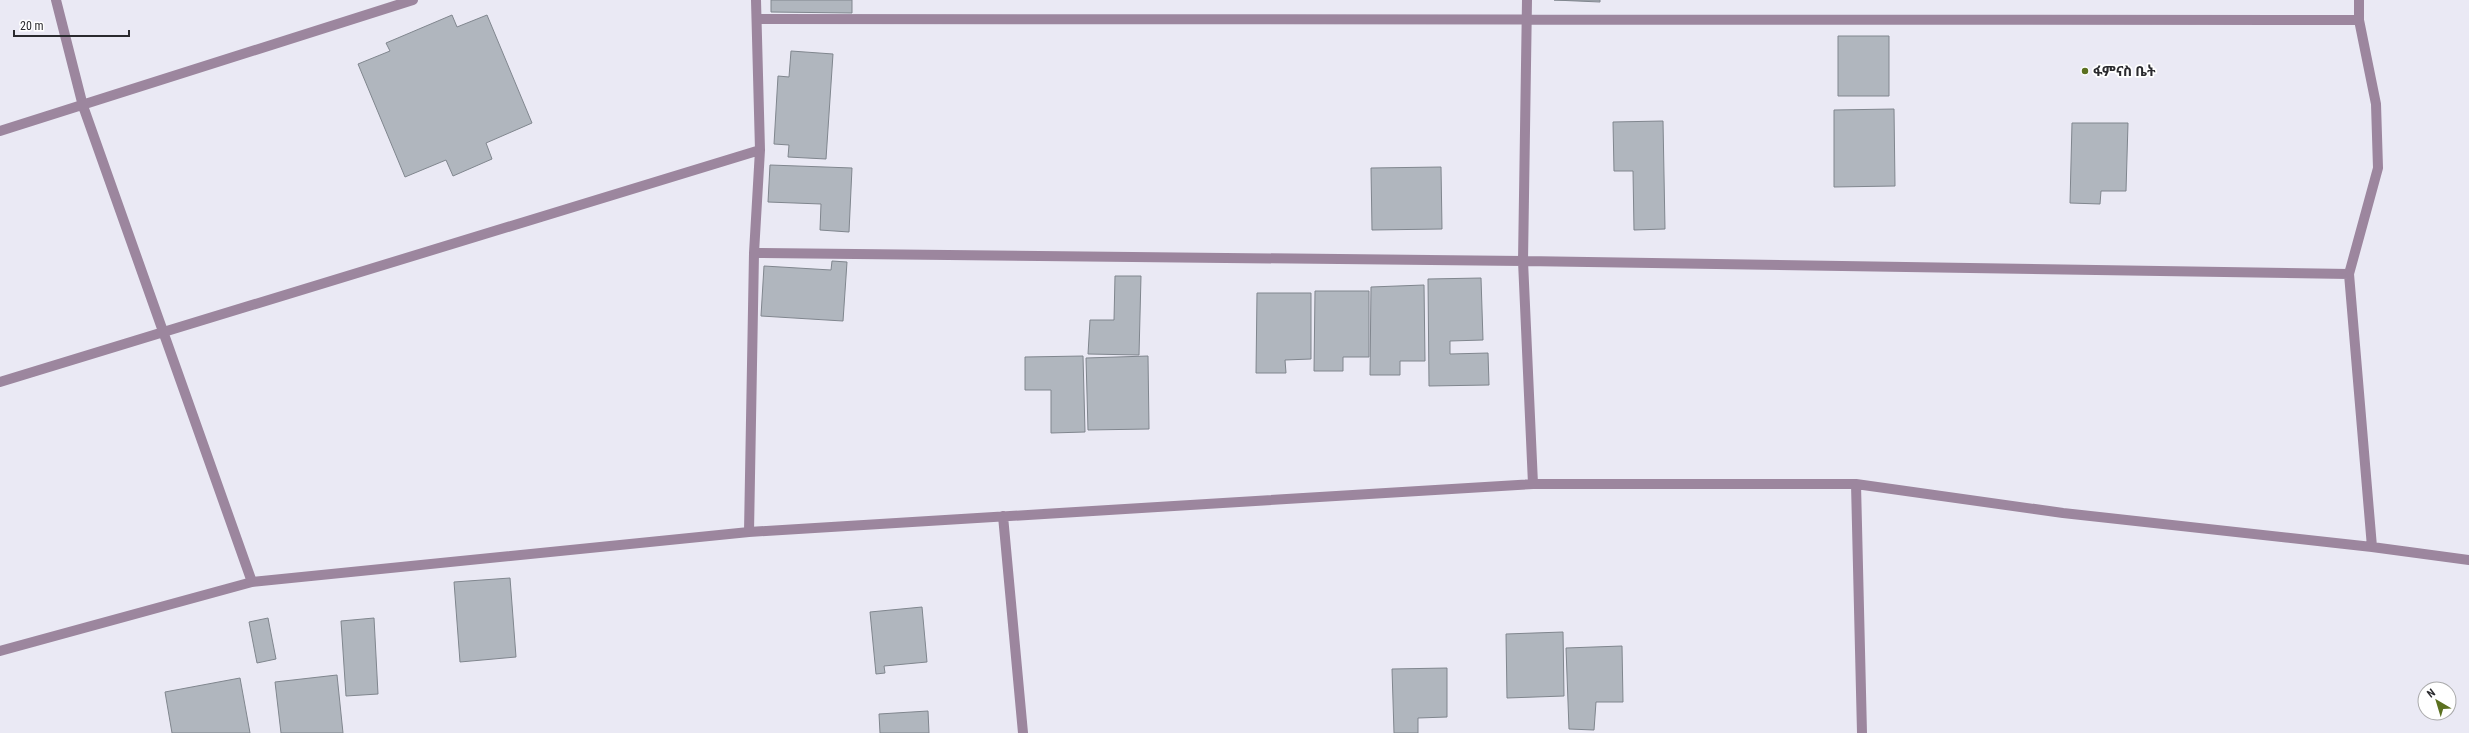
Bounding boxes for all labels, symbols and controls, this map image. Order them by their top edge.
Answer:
scale bar [14,12,129,38]
text: 20 m [20,19,44,33]
place label: ፋምናስ ቤት [2093,63,2156,79]
marker: ፋምናስ ቤት [2080,66,2090,76]
north arrow [2417,681,2457,721]
text: N [2424,686,2438,701]

